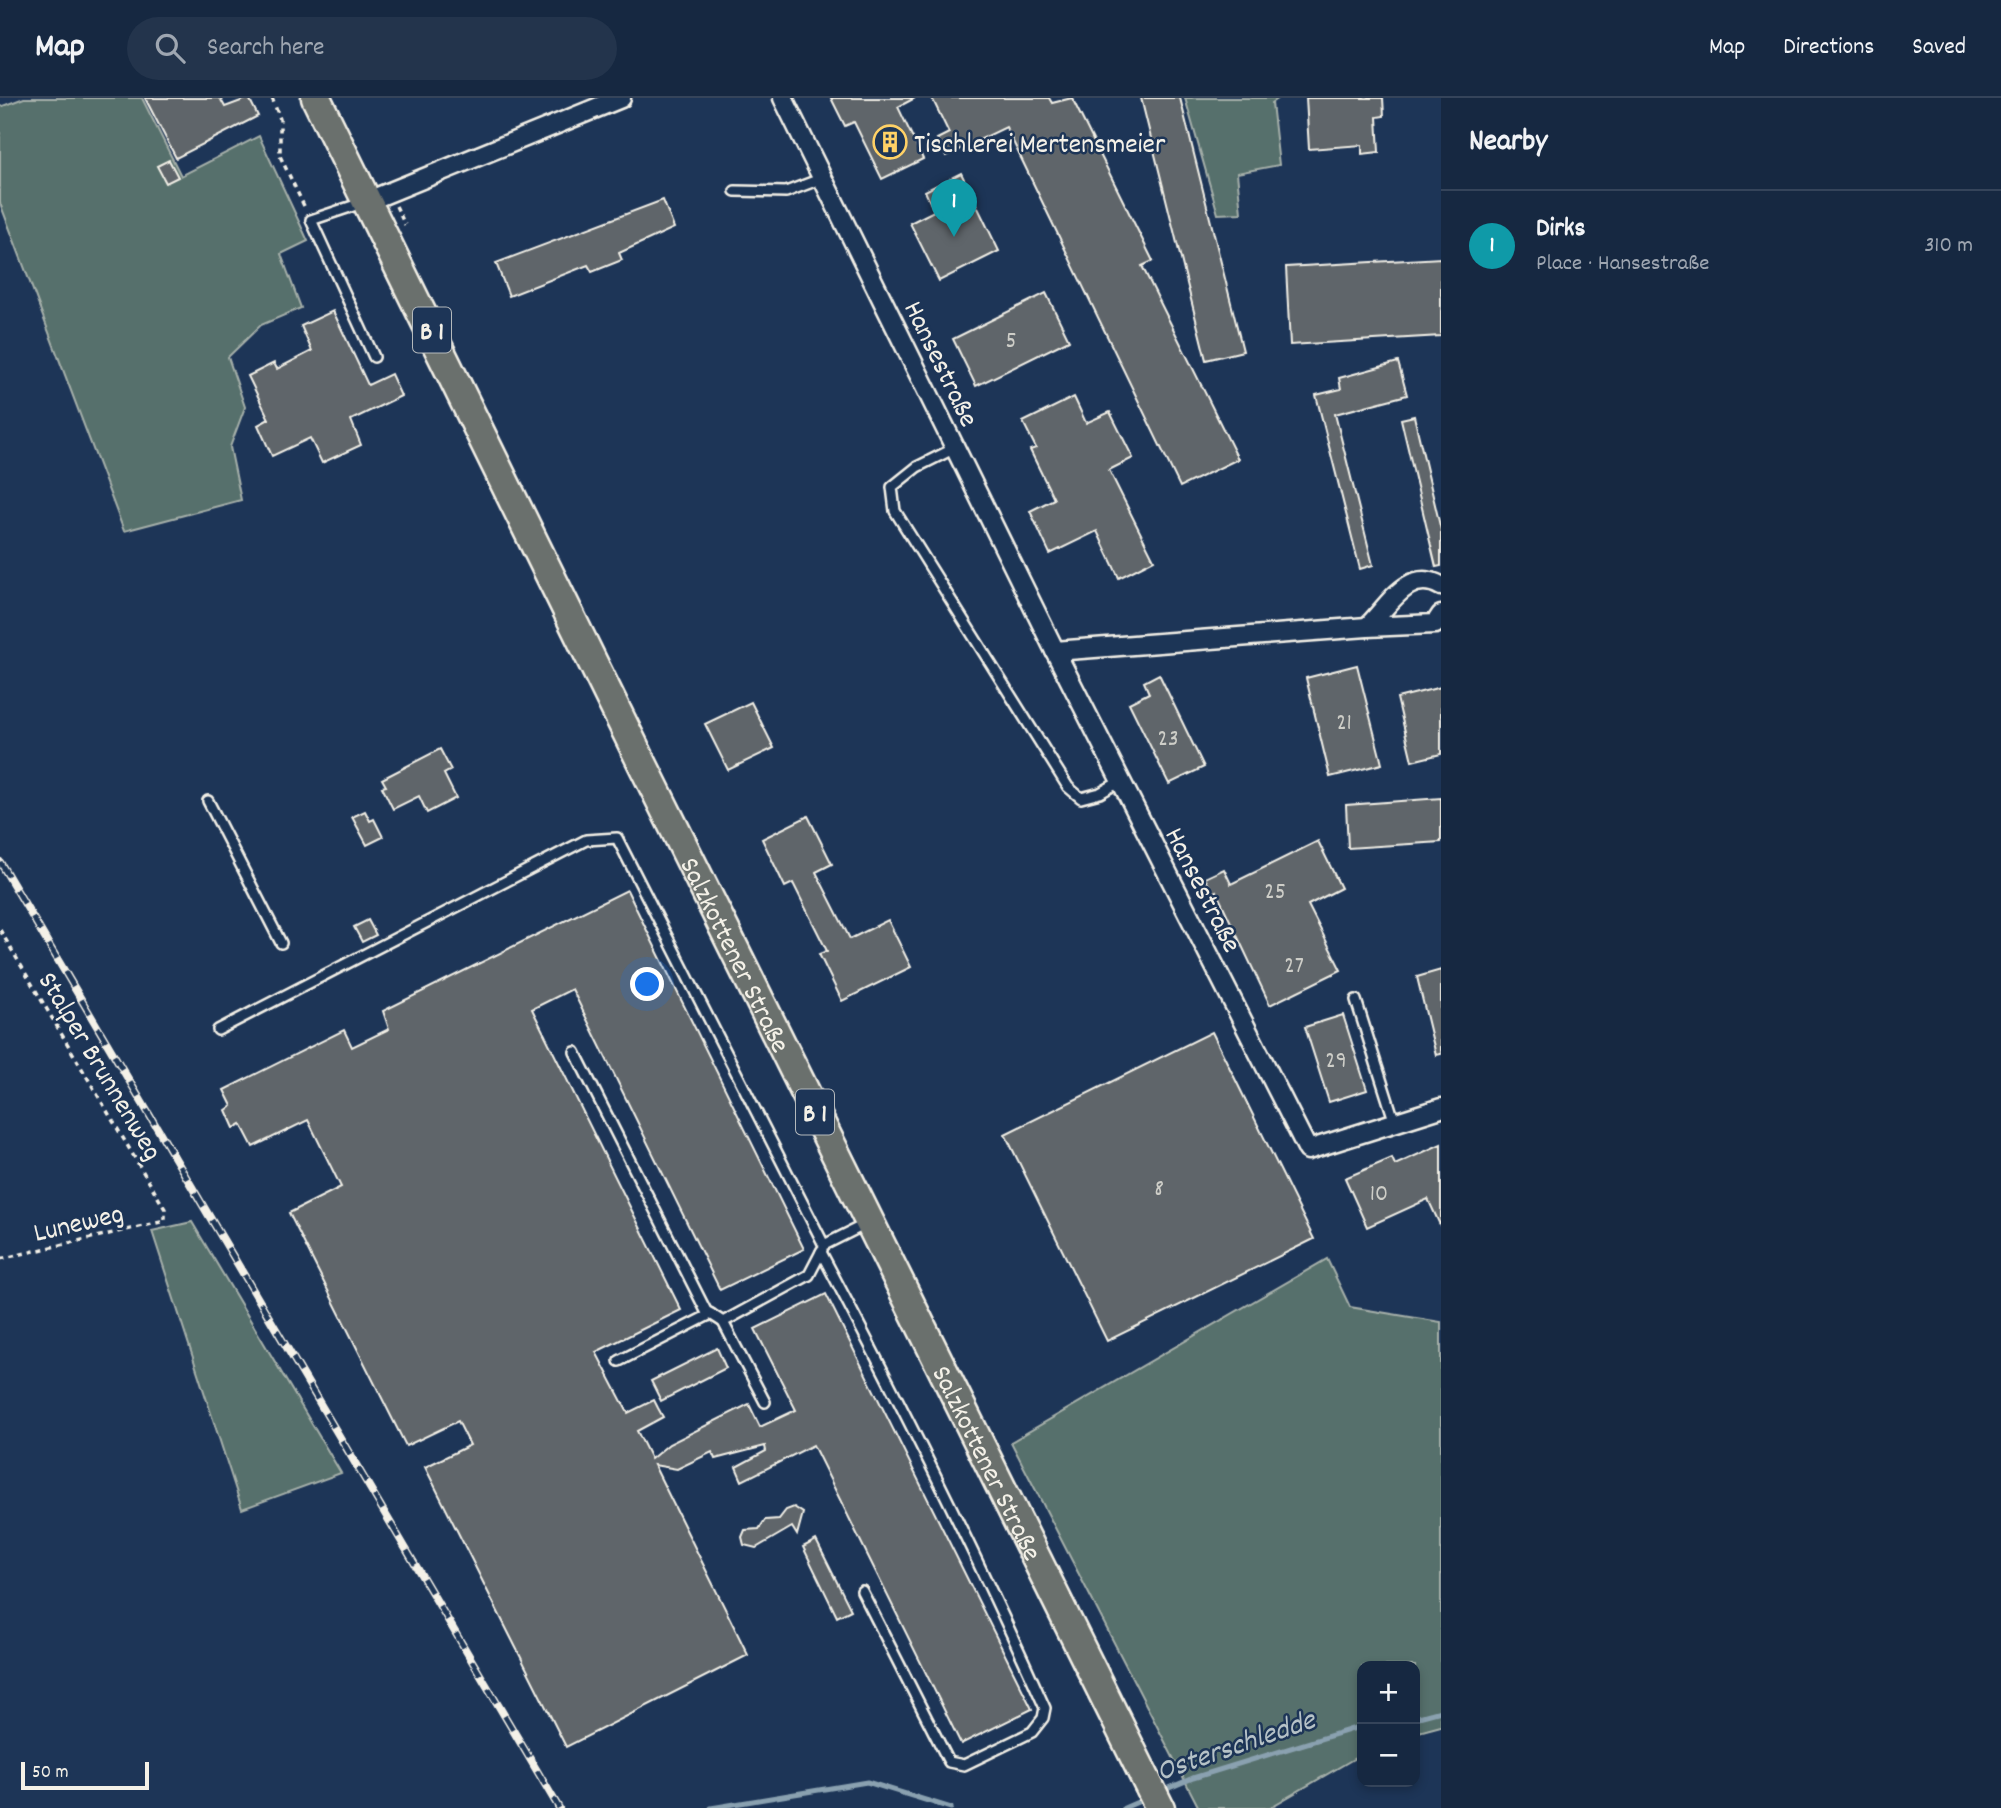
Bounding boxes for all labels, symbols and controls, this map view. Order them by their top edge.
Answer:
search box [127,17,617,80]
text: Map [35,25,85,72]
icon: search [151,29,189,67]
text: Search here [207,30,325,67]
text: Map [1709,31,1745,65]
text: Directions [1783,31,1874,65]
text: Saved [1912,31,1966,65]
text: Nearby [1469,122,1547,165]
building icon: Tischlerei Mertensmeier [871,123,909,161]
place label: Tischlerei Mertensmeier [914,127,1166,167]
pin: 1 [931,179,977,237]
text: Dirks [1536,211,1585,248]
text: 1 [1489,230,1495,263]
text: 310 m [1924,230,1973,263]
text: Place · Hansestraße [1536,248,1709,281]
street label: Hansestraße [891,295,986,435]
road number: B 1 [413,308,451,353]
house number: 5 [1005,325,1017,359]
house number: 21 [1336,707,1352,741]
house number: 23 [1157,723,1179,757]
street label: Hansestraße [1152,822,1249,961]
street label: Salzkottener Straße [667,852,798,1061]
house number: 25 [1264,876,1286,910]
house number: 27 [1284,950,1304,984]
street label: Stalper Brunnenweg [25,966,170,1170]
your location [630,967,664,1001]
house number: 29 [1325,1045,1347,1079]
road number: B 1 [796,1090,834,1134]
house number: 8 [1154,1173,1164,1207]
house number: 10 [1370,1178,1388,1212]
street label: Luneweg [30,1196,128,1256]
street label: Salzkottener Straße [919,1360,1049,1569]
map controls [1357,1661,1420,1787]
button: + [1357,1661,1420,1724]
water label: Osterschledde [1151,1700,1323,1796]
button: − [1357,1724,1420,1787]
scale bar [21,1759,149,1791]
text: 50 m [32,1760,69,1787]

